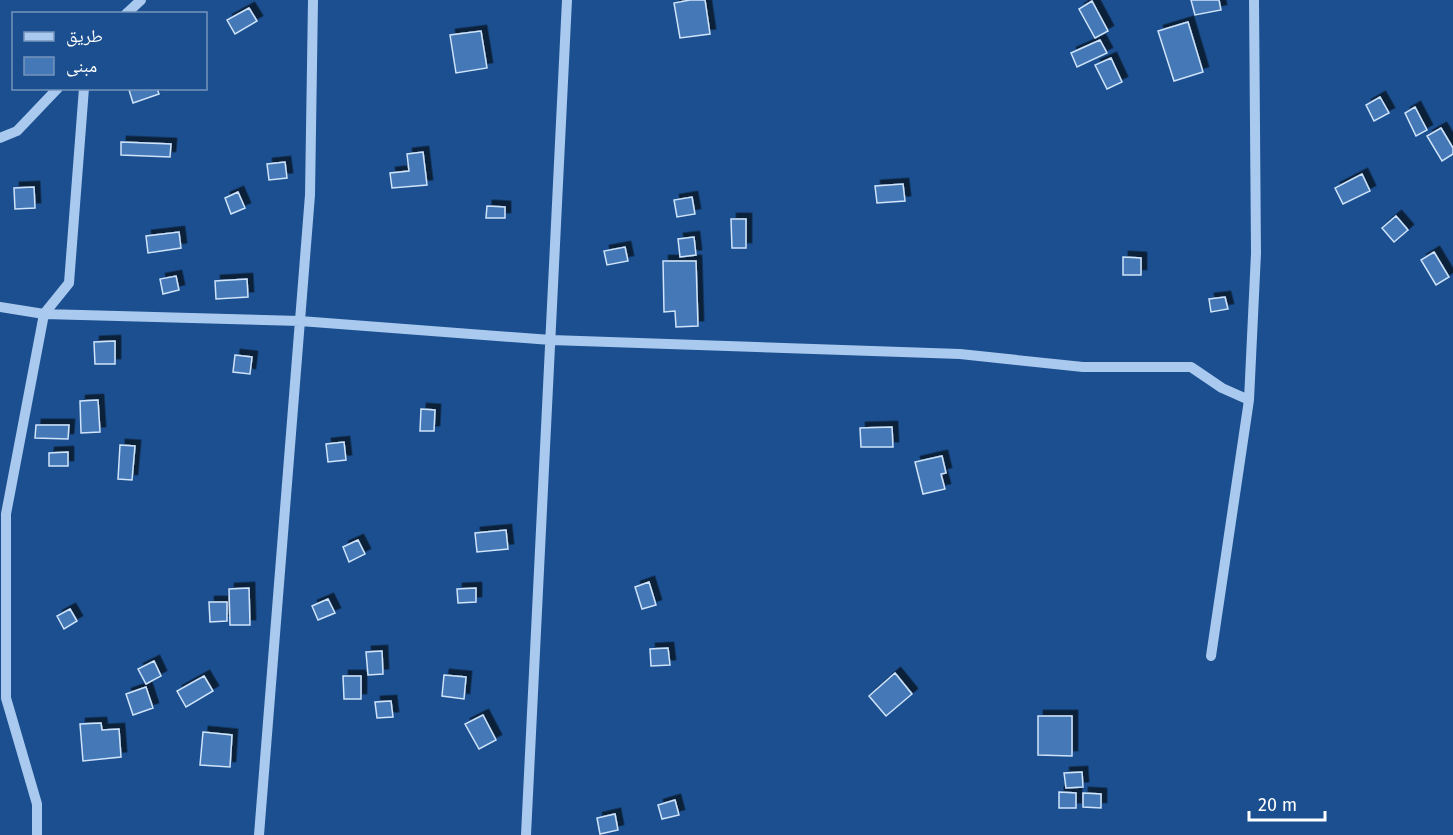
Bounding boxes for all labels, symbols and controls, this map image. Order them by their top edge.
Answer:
legend [12,12,207,90]
text: طريق [66,25,103,47]
text: مبنى [66,55,97,77]
scale bar [1249,784,1326,822]
text: 20 m [1258,794,1297,816]

